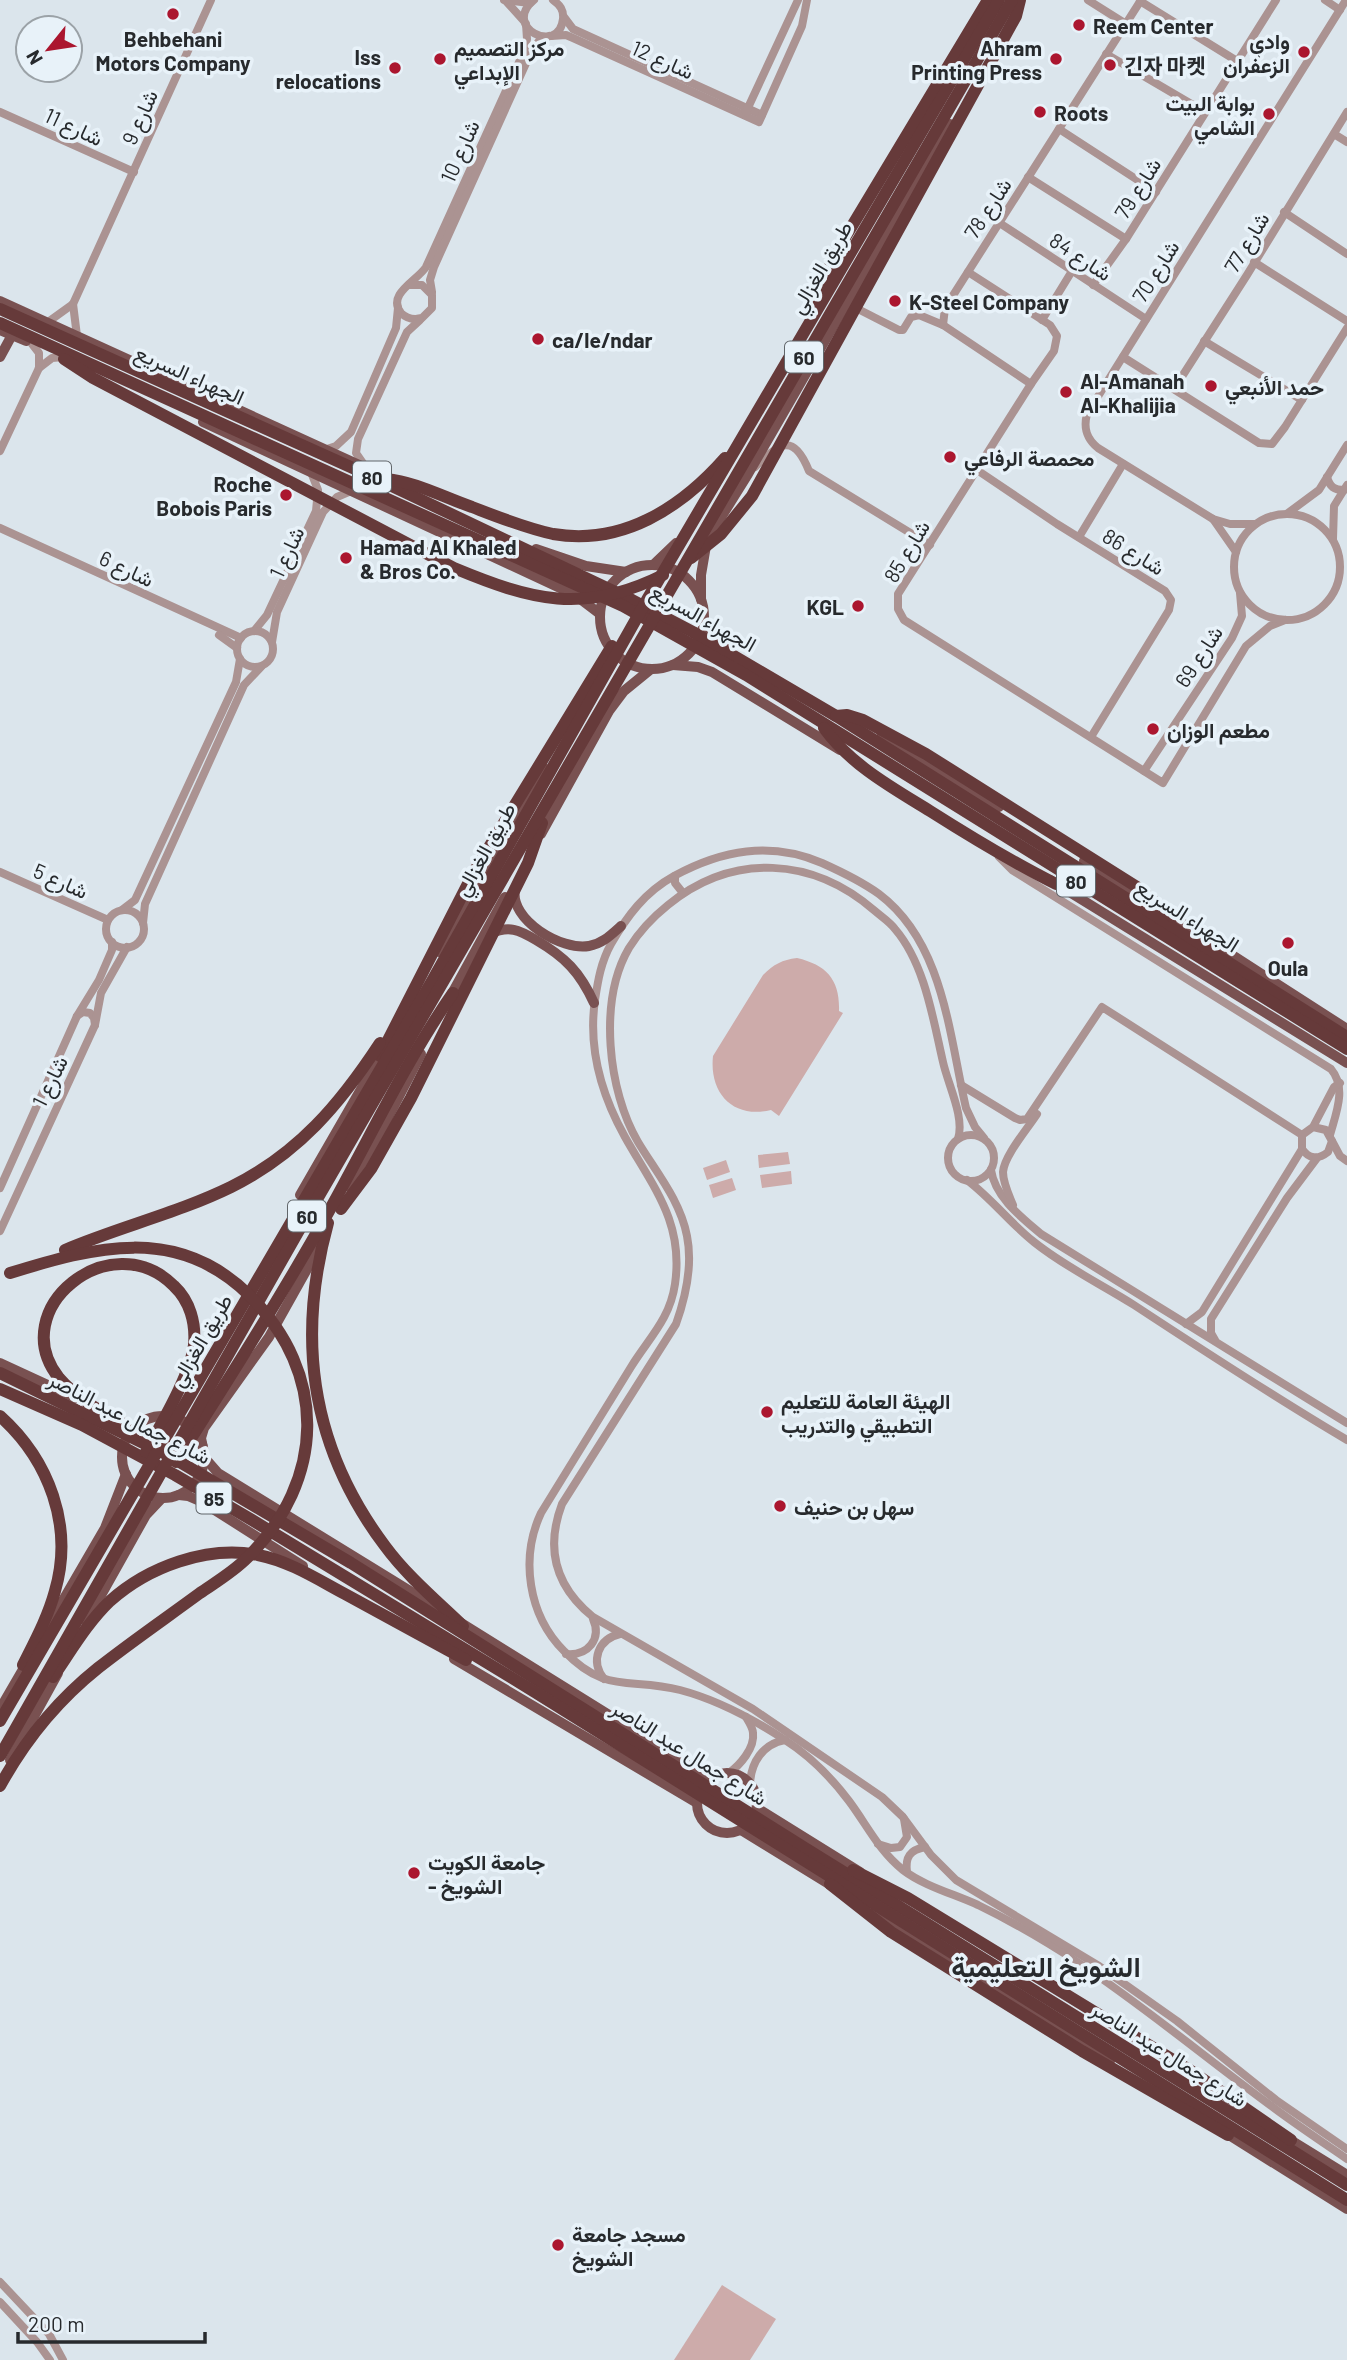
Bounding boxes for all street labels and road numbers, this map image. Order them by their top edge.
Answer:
street label: شارع 12 [627,34,698,86]
street label: شارع 9 [116,86,165,150]
street label: شارع 11 [40,102,107,153]
street label: شارع 10 [434,116,487,187]
street label: شارع 79 [1109,153,1168,225]
street label: شارع 78 [958,173,1018,245]
street label: شارع 77 [1218,207,1276,278]
street label: طريق الغزالي [783,216,862,321]
street label: شارع 84 [1044,227,1117,288]
street label: شارع 70 [1126,235,1186,308]
street label: الجهراء السريع [130,339,249,412]
road number: 60 [785,342,823,372]
road number: 80 [353,462,391,492]
street label: شارع 85 [878,515,937,588]
street label: شارع 1 [263,522,311,583]
street label: شارع 86 [1097,522,1170,582]
street label: شارع 6 [94,545,158,594]
street label: الجهراء السريع [645,578,761,659]
street label: شارع 69 [1169,621,1230,693]
street label: طريق الغزالي [448,798,525,903]
street label: شارع 5 [29,857,92,906]
road number: 80 [1057,866,1095,897]
street label: الجهراء السريع [1130,873,1244,959]
street label: شارع 1 [26,1051,75,1112]
road number: 60 [288,1200,326,1232]
street label: طريق الغزالي [163,1289,242,1394]
street label: شارع جمال عبد الناصر [43,1365,215,1471]
road number: 85 [196,1482,232,1514]
street label: شارع جمال عبد الناصر [605,1694,772,1812]
street label: شارع جمال عبد الناصر [1085,1995,1252,2113]

